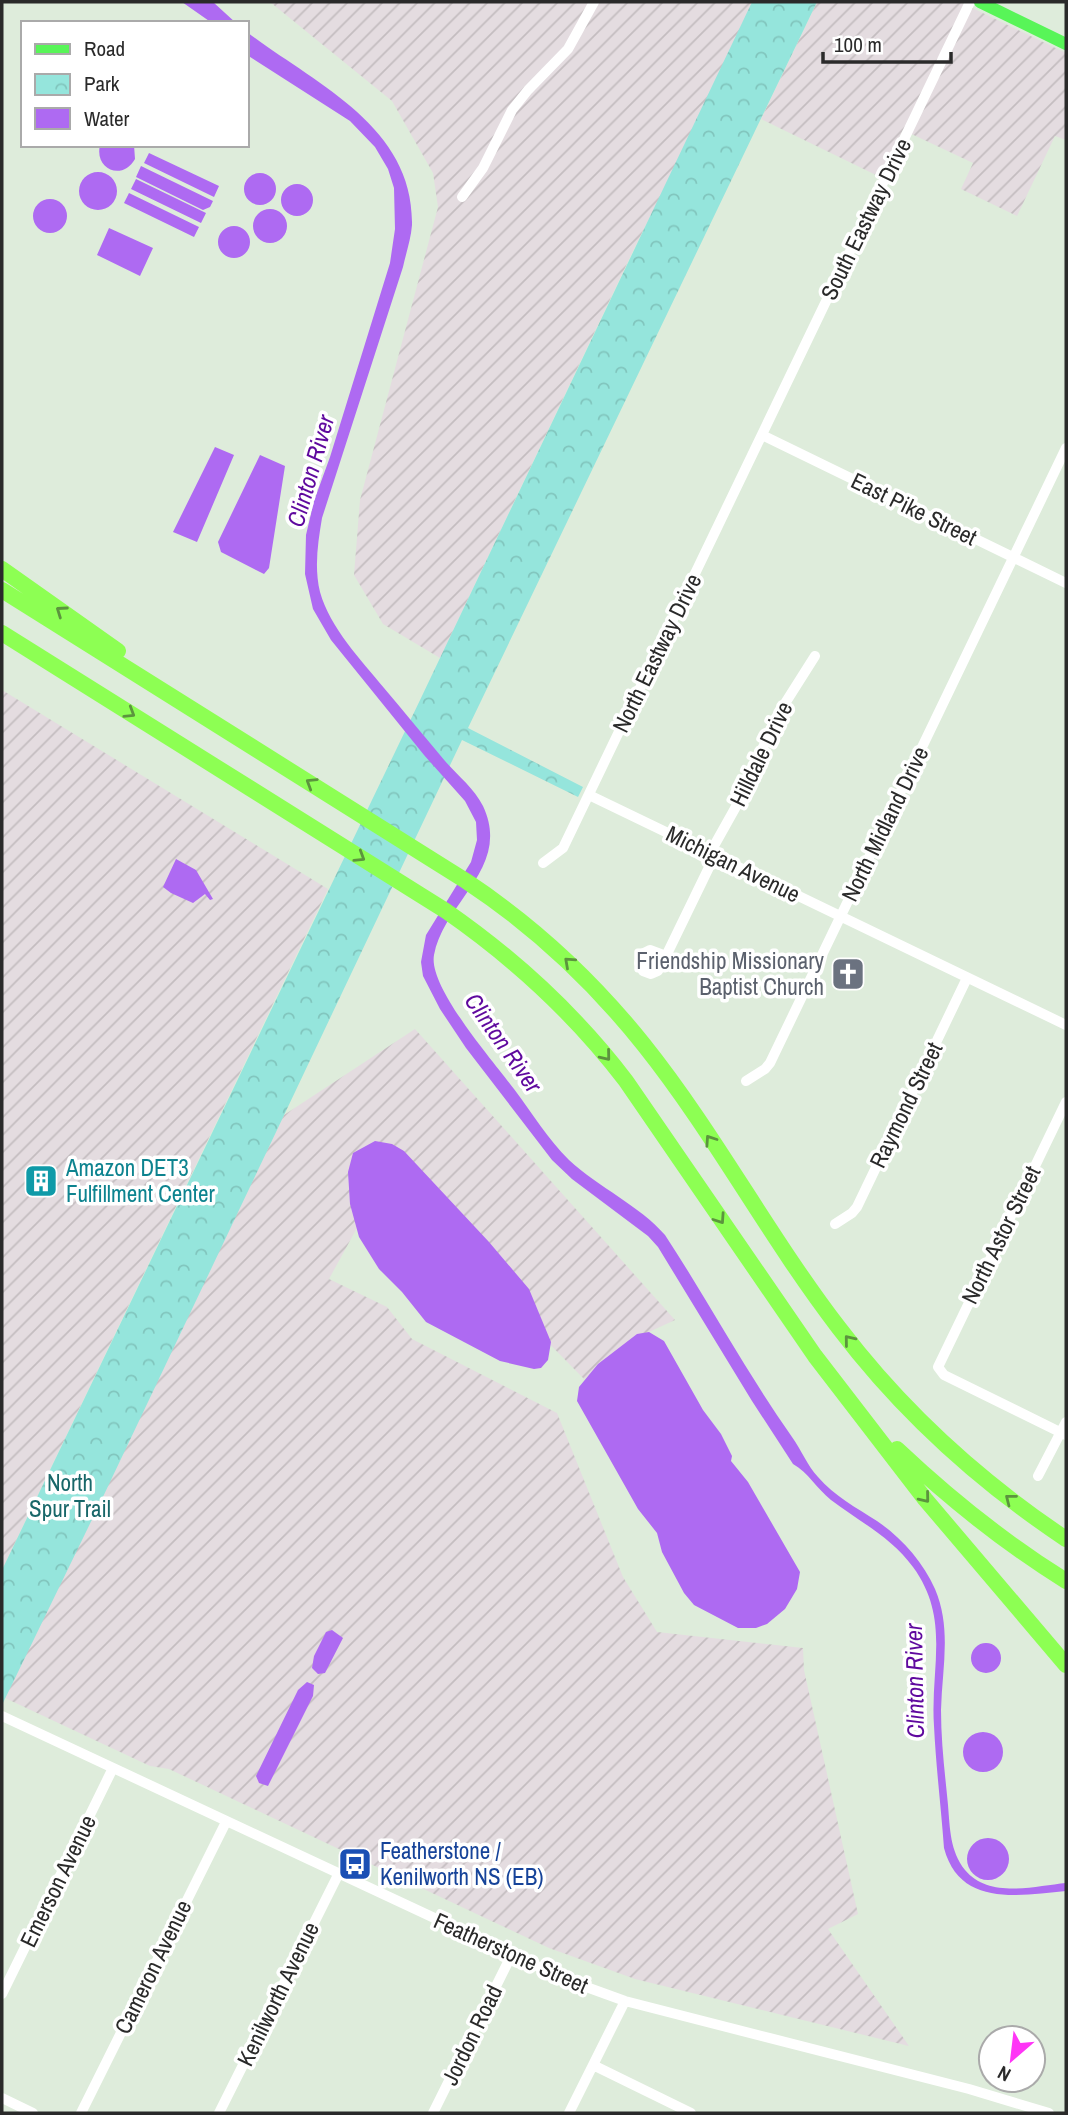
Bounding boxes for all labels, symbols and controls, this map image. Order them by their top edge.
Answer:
legend [21,21,248,147]
scale bar [823,21,951,65]
text: 100 m [834,30,882,59]
text: Road [84,34,125,63]
text: Park [84,69,120,98]
text: Water [84,104,130,133]
street label: South Eastway Drive [813,133,918,305]
water label: Clinton River [279,410,342,530]
street label: East Pike Street [846,465,982,552]
street label: North Eastway Drive [605,568,708,737]
one-way arrow [57,607,69,619]
street label: Hilldale Drive [722,696,799,811]
one-way arrow [122,704,135,717]
street label: North Midland Drive [834,741,935,906]
one-way arrow [306,779,319,792]
street label: Michigan Avenue [661,818,805,909]
one-way arrow [353,848,366,861]
place label: Friendship Missionary Baptist Church [636,945,825,1002]
church icon: Friendship Missionary Baptist Church [829,955,867,993]
one-way arrow [564,958,577,970]
water label: Clinton River [458,986,551,1100]
street label: Raymond Street [862,1037,949,1173]
one-way arrow [598,1048,611,1060]
one-way arrow [706,1135,718,1148]
place label: Amazon DET3 Fulfillment Center [65,1152,216,1209]
street label: North Astor Street [954,1161,1047,1309]
building icon: Amazon DET3 Fulfillment Center [22,1162,60,1200]
one-way arrow [712,1211,724,1224]
one-way arrow [844,1336,857,1348]
park label: North Spur Trail [29,1467,111,1524]
one-way arrow [917,1490,929,1503]
one-way arrow [1006,1495,1018,1508]
water label: Clinton River [897,1622,931,1739]
street label: Emerson Avenue [12,1810,103,1952]
place label: Featherstone / Kenilworth NS (EB) [380,1835,544,1892]
bus stop icon: Featherstone / Kenilworth NS (EB) [336,1845,374,1883]
street label: Cameron Avenue [107,1895,198,2039]
street label: Featherstone Street [429,1905,593,2000]
street label: Kenilworth Avenue [229,1916,326,2071]
street label: Jordon Road [434,1979,509,2090]
north arrow [977,2024,1047,2094]
text: N [993,2060,1015,2088]

